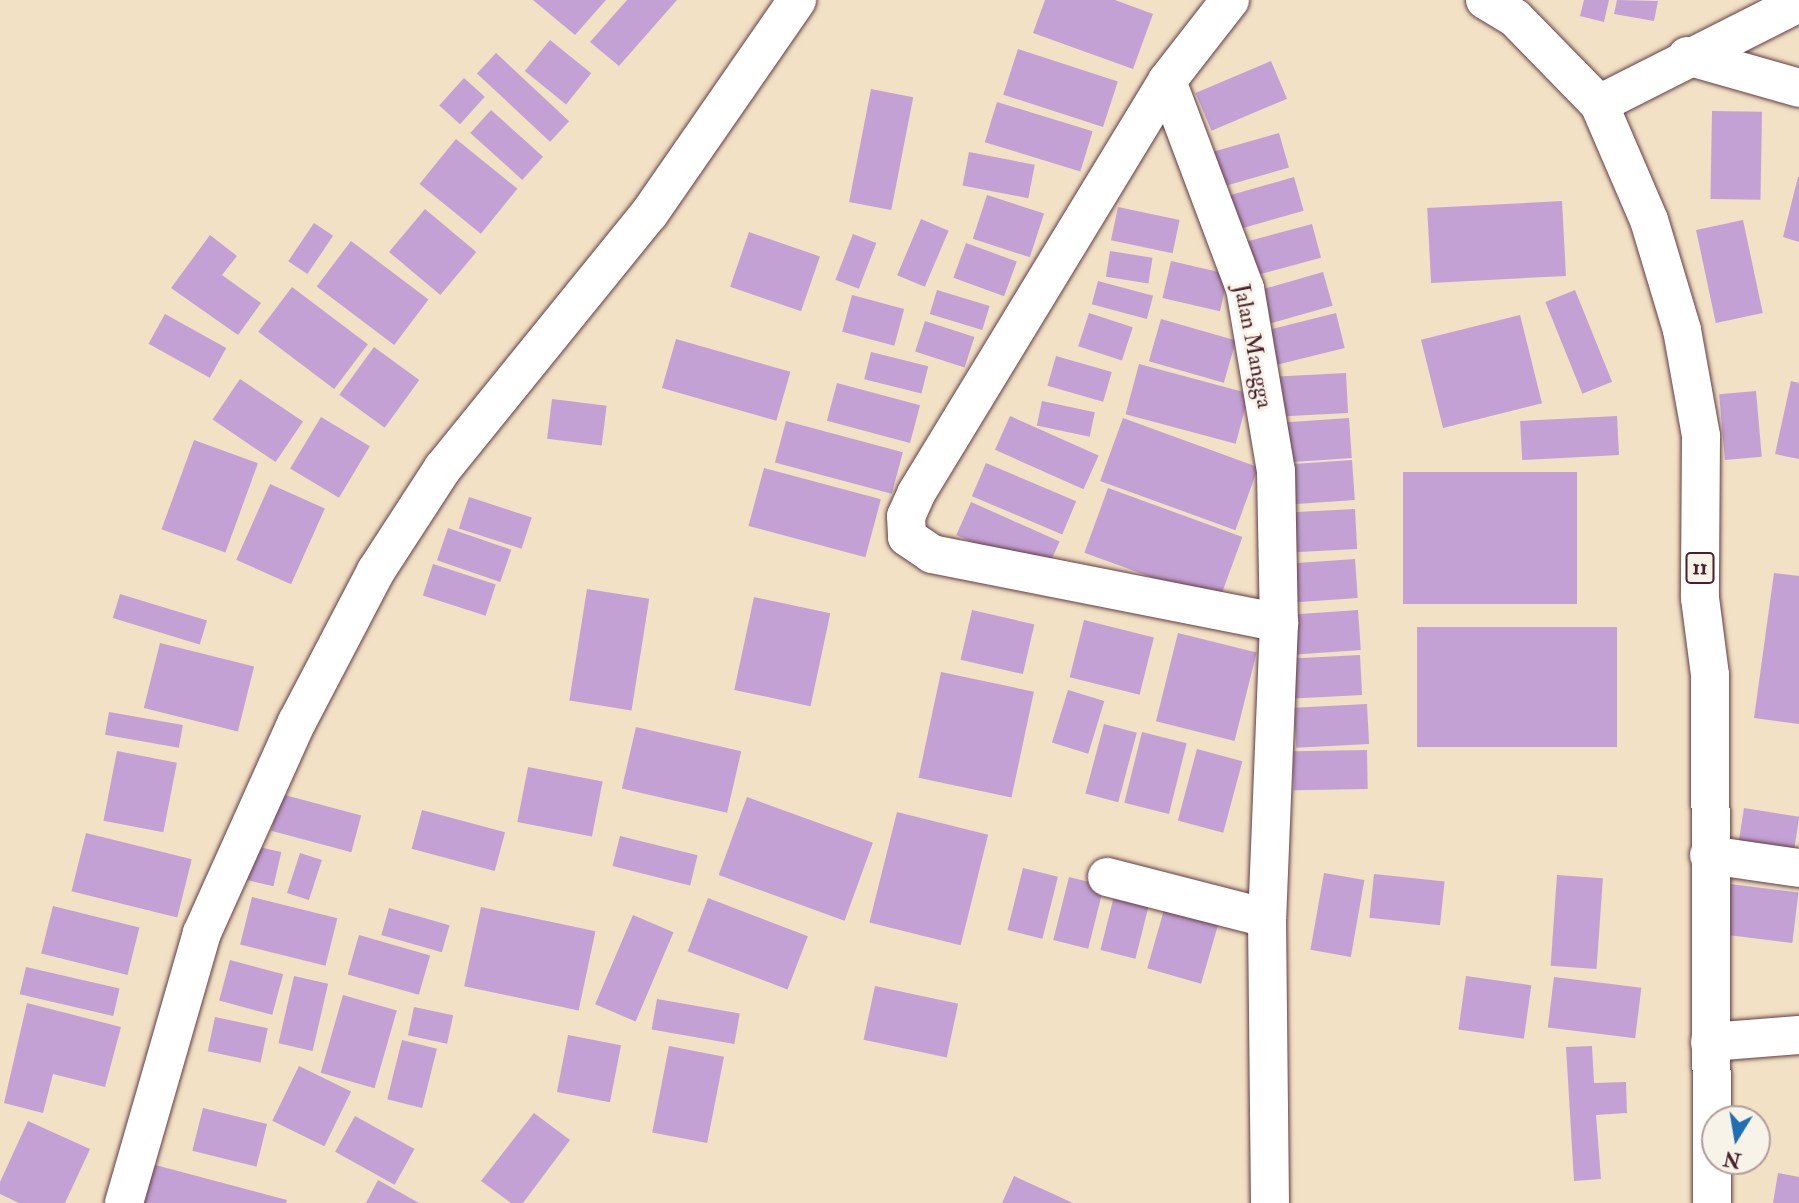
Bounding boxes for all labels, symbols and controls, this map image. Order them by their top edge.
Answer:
street label: Jalan Mangga [1227,282,1279,410]
road number: 11 [1684,550,1716,586]
north arrow [1701,1105,1771,1175]
text: N [1722,1145,1743,1172]

